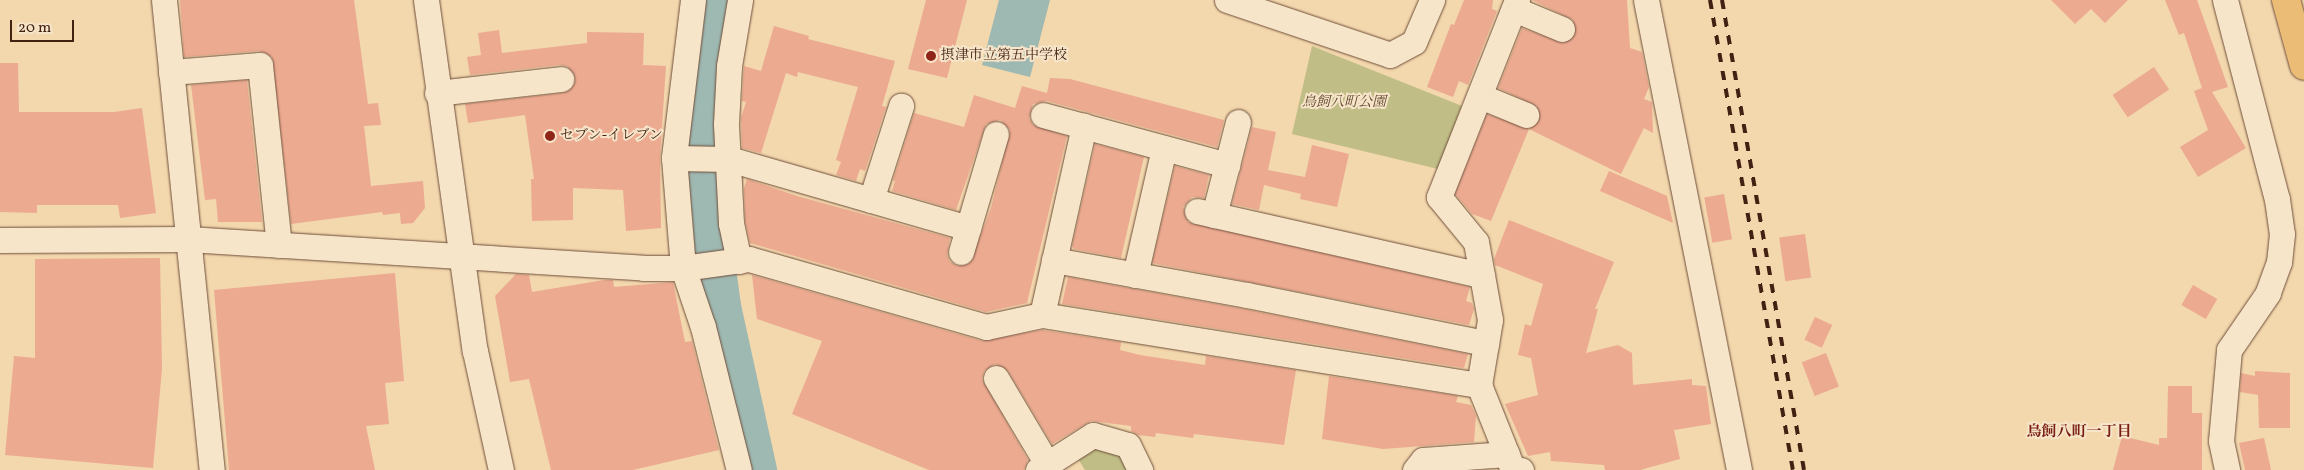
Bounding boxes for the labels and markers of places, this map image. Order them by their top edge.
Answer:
place label: 摂津市立第五中学校 [941,48,1067,64]
marker: 摂津市立第五中学校 [925,50,937,62]
place label: セブン-イレブン [560,128,664,144]
marker: セブン-イレブン [544,130,556,142]

